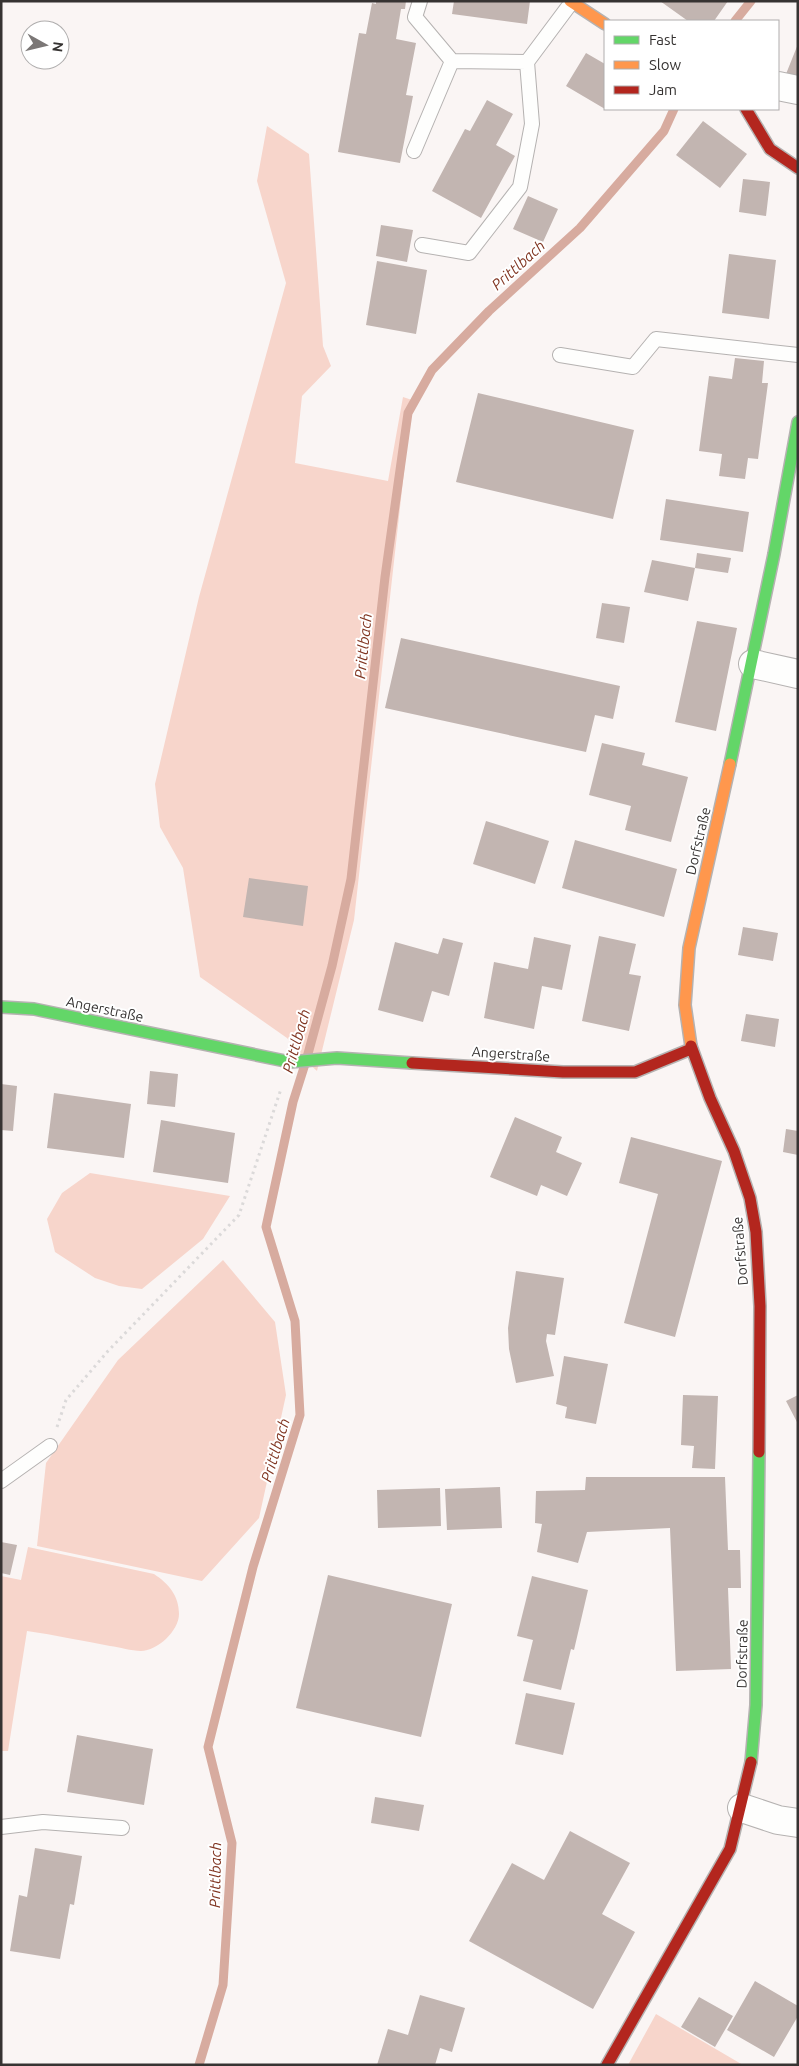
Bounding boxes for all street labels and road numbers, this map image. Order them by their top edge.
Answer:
street label: Dorfstraße [682,806,714,876]
street label: Angerstraße [65,993,145,1025]
street label: Angerstraße [471,1043,551,1065]
street label: Dorfstraße [729,1216,751,1286]
street label: Dorfstraße [733,1619,751,1689]

